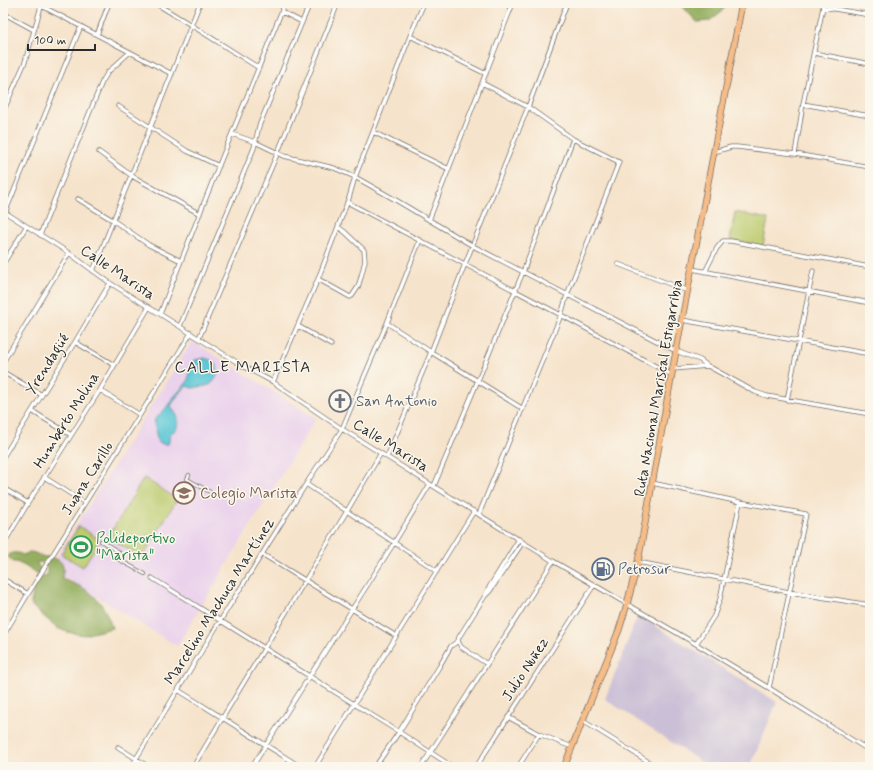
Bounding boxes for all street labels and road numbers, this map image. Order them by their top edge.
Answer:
street label: Calle Marista [76,241,159,305]
street label: Ruta Nacional Mariscal Estigarribia [630,278,688,498]
street label: Yrendagüé [21,330,76,400]
street label: Humberto Molina [29,368,105,472]
street label: Calle Marista [349,415,432,477]
street label: Juana Carillo [57,438,118,519]
street label: Marcelino Machuca Martínez [160,514,279,689]
street label: Julio Nuñez [498,634,554,705]

